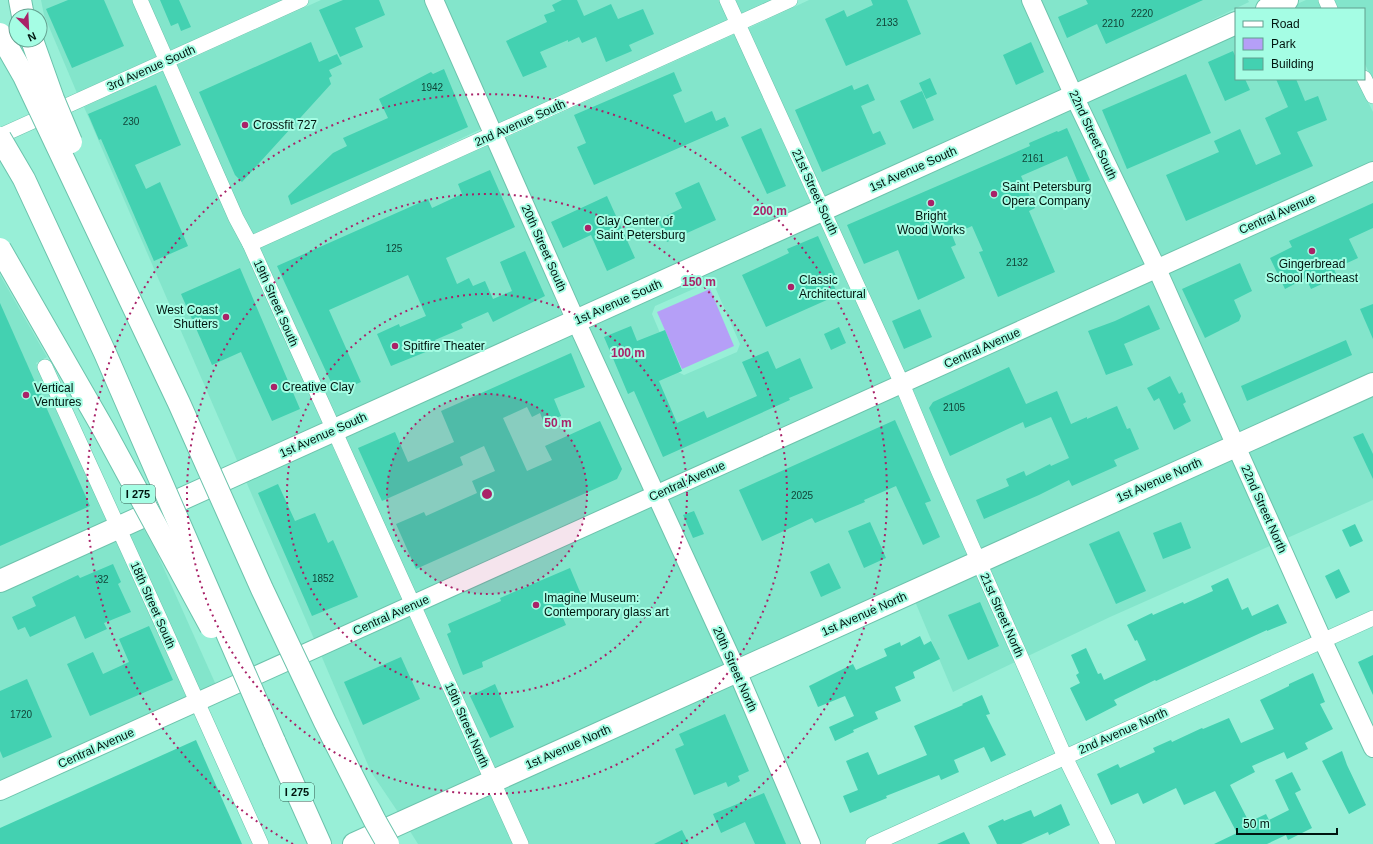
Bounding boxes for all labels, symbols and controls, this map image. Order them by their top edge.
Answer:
north arrow [8,8,48,48]
house number: 2220 [1131,8,1154,19]
legend [1235,8,1365,80]
house number: 2133 [876,17,899,28]
text: Road [1271,17,1300,31]
house number: 2210 [1102,18,1125,29]
text: N [26,30,38,44]
text: Park [1271,37,1297,51]
street label: 3rd Avenue South [105,42,197,94]
text: Building [1271,57,1314,71]
house number: 1942 [421,82,444,93]
street label: 22nd Street South [1066,88,1120,182]
street label: 2nd Avenue South [472,97,568,149]
house number: 230 [123,116,140,127]
place label: Crossfit 727 [253,118,317,132]
marker: Crossfit 727 [240,120,250,130]
street label: 1st Avenue South [867,144,959,194]
street label: 21st Street South [789,147,841,237]
house number: 2161 [1022,153,1045,164]
place label: Saint Petersburg Opera Company [1002,180,1091,208]
marker: Saint Petersburg Opera Company [989,189,999,199]
street label: Central Avenue [1237,191,1318,237]
marker: Bright Wood Works [926,198,936,208]
street label: 20th Street South [519,202,569,294]
text: 200 m [753,204,787,218]
place label: Bright Wood Works [897,209,965,237]
place label: Clay Center of Saint Petersburg [596,214,685,242]
marker: Clay Center of Saint Petersburg [583,223,593,233]
house number: 125 [386,243,403,254]
marker: Gingerbread School Northeast [1307,246,1317,256]
street label: 19th Street South [251,257,301,349]
house number: 2132 [1006,257,1029,268]
place label: Gingerbread School Northeast [1266,257,1359,285]
place label: Classic Architectural [799,273,866,301]
text: 150 m [682,275,716,289]
street label: 1st Avenue South [572,277,664,327]
marker: Classic Architectural [786,282,796,292]
place label: West Coast Shutters [156,303,219,331]
marker: West Coast Shutters [221,312,231,322]
street label: Central Avenue [942,325,1023,371]
place label: Spitfire Theater [403,339,485,353]
marker: Spitfire Theater [390,341,400,351]
text: 100 m [611,346,645,360]
place label: Creative Clay [282,380,354,394]
place label: Vertical Ventures [34,381,81,409]
marker: Creative Clay [269,382,279,392]
marker: Vertical Ventures [21,390,31,400]
house number: 2105 [943,402,966,413]
street label: 1st Avenue South [277,410,369,460]
text: 50 m [544,416,572,430]
street label: 1st Avenue North [1114,455,1204,505]
street label: Central Avenue [647,458,728,504]
street label: 22nd Street North [1238,463,1290,555]
road number: I 275 [121,485,155,503]
centre of rings [480,487,494,501]
house number: 2025 [791,490,814,501]
street label: 18th Street South [128,559,178,651]
street label: 21st Street North [977,571,1027,659]
house number: 1852 [312,573,335,584]
house number: 32 [97,574,109,585]
street label: 1st Avenue North [819,589,909,639]
place label: Imagine Museum: Contemporary glass art [544,591,669,619]
street label: Central Avenue [351,592,432,638]
marker: Imagine Museum: Contemporary glass art [531,600,541,610]
street label: 20th Street North [710,624,760,714]
street label: 19th Street North [442,680,492,770]
street label: 2nd Avenue North [1076,705,1170,757]
house number: 1720 [10,709,33,720]
street label: 1st Avenue North [523,722,613,772]
street label: Central Avenue [56,725,137,771]
road number: I 275 [280,783,314,801]
scale bar [1237,810,1337,836]
text: 50 m [1243,817,1270,831]

